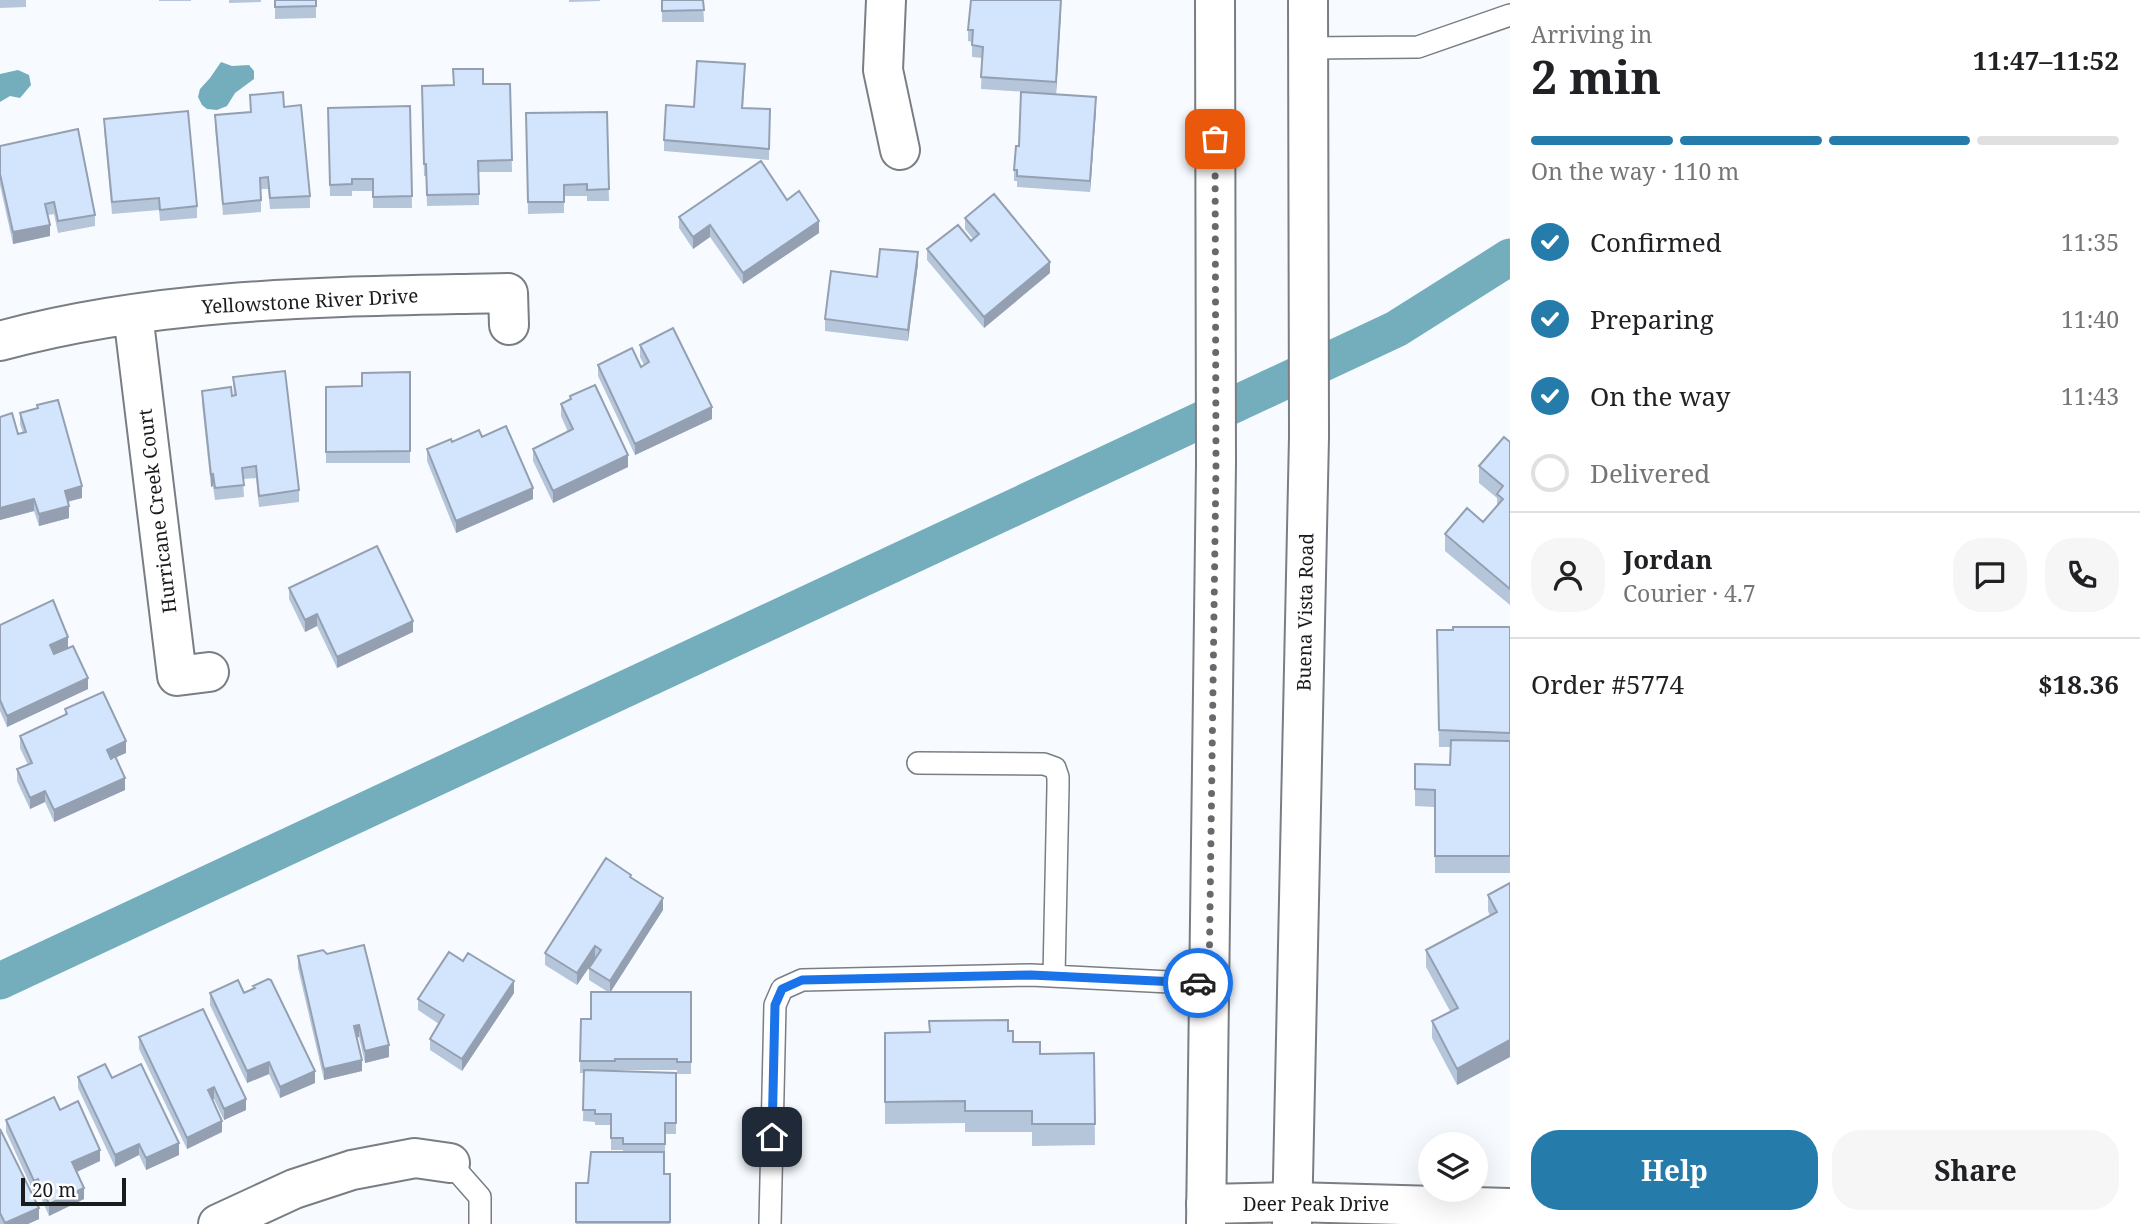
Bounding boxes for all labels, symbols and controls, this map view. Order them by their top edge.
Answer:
text: Arriving in [1531,18,1652,50]
text: 11:47–11:52 [1973,42,2119,78]
text: 2 min [1531,45,1661,107]
pin [1185,109,1245,169]
icon: bag [1196,120,1234,158]
text: On the way · 110 m [1531,155,1739,187]
icon: check [1531,223,1569,261]
text: Confirmed [1590,224,1722,260]
text: 11:35 [2061,226,2119,258]
street label: Yellowstone River Drive [200,282,419,320]
icon: check [1531,300,1569,338]
text: Preparing [1590,301,1714,337]
text: 11:40 [2061,303,2119,335]
icon: check [1531,377,1569,415]
text: On the way [1590,378,1730,414]
text: 11:43 [2061,380,2119,412]
street label: Hurricane Creek Court [132,407,182,615]
text: Delivered [1590,455,1710,491]
street label: Buena Vista Road [1291,532,1319,691]
button: person [1531,538,1605,612]
button: chat [1953,538,2027,612]
button: phone [2045,538,2119,612]
text: Jordan [1623,541,1713,577]
text: Courier · 4.7 [1623,577,1756,609]
text: Order #5774 [1531,666,1684,702]
text: $18.36 [2038,666,2119,702]
courier [1163,948,1233,1018]
icon: car [1179,964,1217,1002]
pin [742,1107,802,1167]
icon: home [753,1118,791,1156]
button: Help [1531,1130,1818,1210]
button: Share [1832,1130,2119,1210]
map controls [1418,1132,1488,1202]
button: layers [1418,1132,1488,1202]
scale bar [21,1175,126,1207]
text: 20 m [32,1177,76,1203]
street label: Deer Peak Drive [1243,1191,1389,1217]

